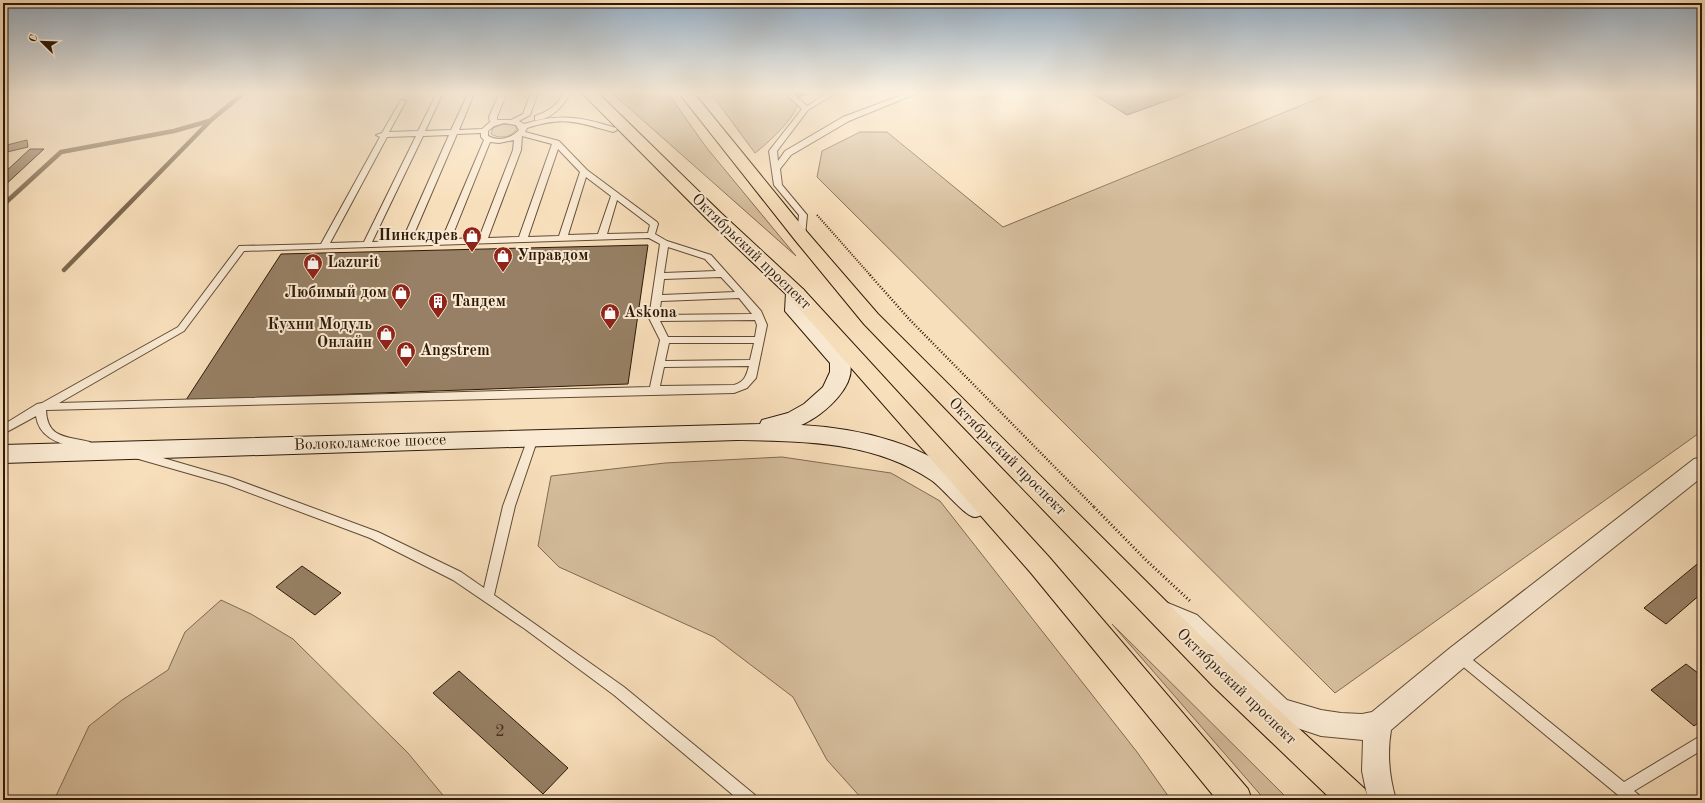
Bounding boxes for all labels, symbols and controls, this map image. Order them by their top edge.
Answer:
north arrow [22,22,62,62]
text: С [28,33,41,44]
street label: Октябрьский проспект [688,191,814,313]
shop icon: Пинскдрев [461,225,483,253]
place label: Пинскдрев [378,228,458,244]
shop icon: Управдом [492,245,514,273]
place label: Управдом [517,248,588,264]
shop icon: Lazurit [302,252,324,280]
place label: Lazurit [327,255,380,271]
shop icon: Любимый дом [390,282,412,310]
place label: Любимый дом [284,285,387,301]
building icon: Тандем [427,291,449,319]
place label: Тандем [452,294,506,310]
shop icon: Askona [599,302,621,330]
place label: Askona [624,305,677,321]
place label: Кухни Модуль Онлайн [267,317,372,351]
shop icon: Кухни Модуль Онлайн [375,323,397,351]
shop icon: Angstrem [395,340,417,368]
place label: Angstrem [420,343,490,359]
street label: Октябрьский проспект [945,395,1069,519]
street label: Волоколамское шоссе [294,432,446,454]
street label: Октябрьский проспект [1173,626,1299,748]
house number: 2 [495,723,505,740]

